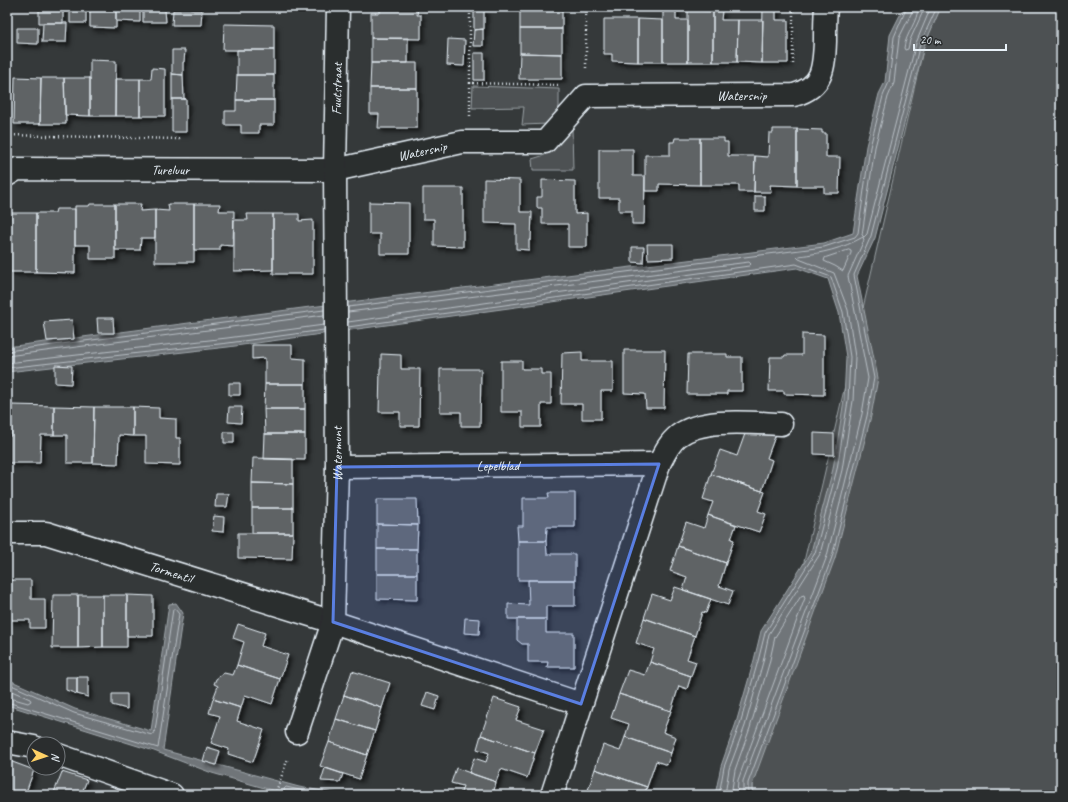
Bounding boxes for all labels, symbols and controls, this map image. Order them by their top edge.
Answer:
scale bar [914,26,1006,52]
text: 20 m [920,32,942,48]
street label: Fuutstraat [328,61,346,115]
street label: Watersnip [717,87,767,104]
street label: Watersnip [396,137,449,165]
street label: Tureluur [151,161,190,179]
street label: Watermunt [329,425,346,481]
street label: Lepelblad [477,457,522,475]
street label: Tormentil [147,558,197,588]
north arrow [26,736,66,776]
text: N [49,753,63,762]

